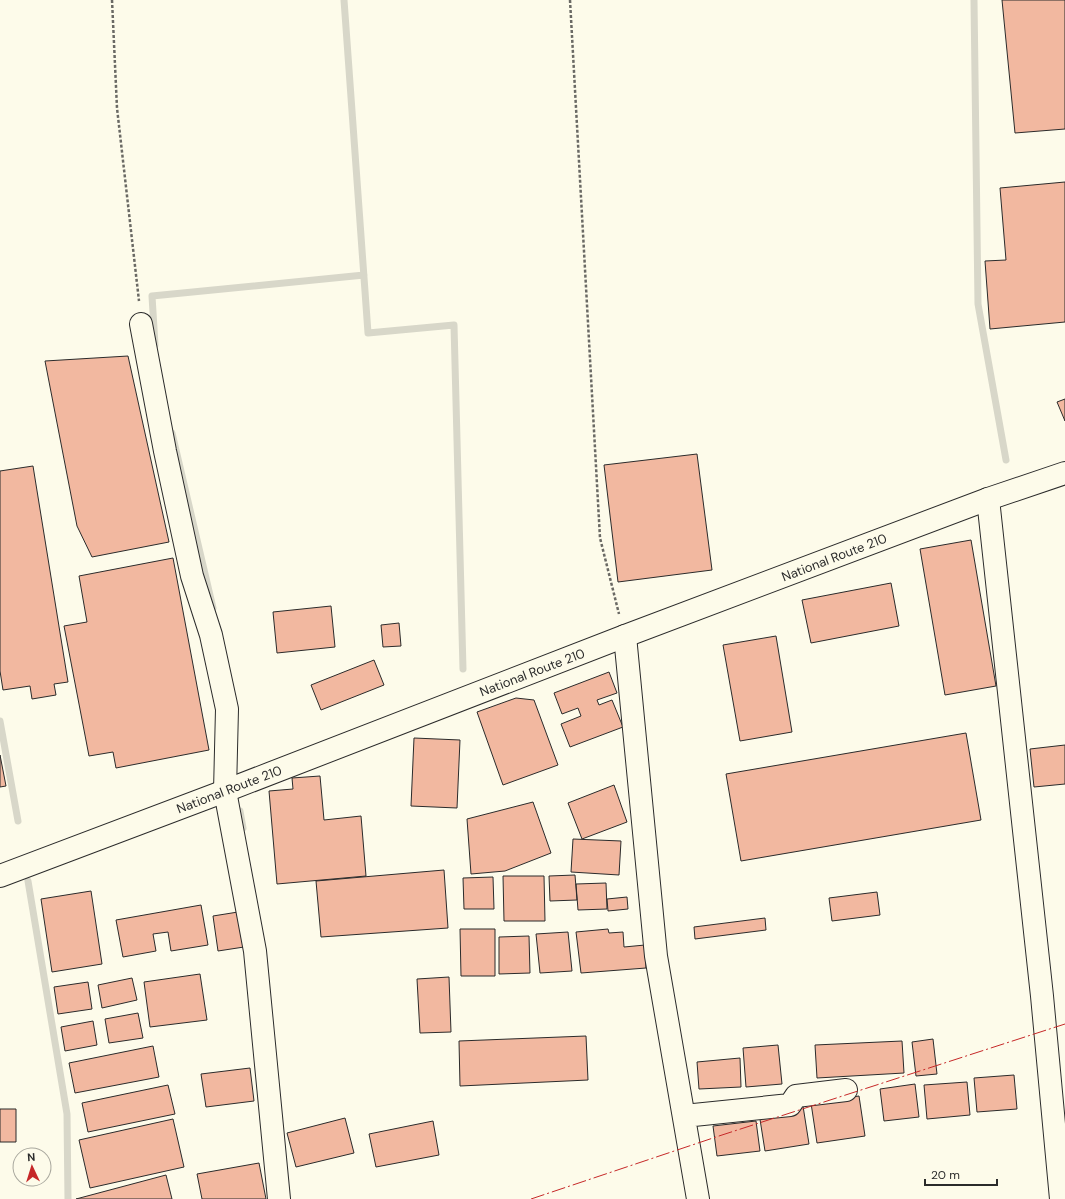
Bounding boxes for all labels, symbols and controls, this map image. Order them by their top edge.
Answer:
street label: National Route 210 [779,530,889,585]
street label: National Route 210 [477,645,587,700]
street label: National Route 210 [174,762,284,817]
north arrow [12,1147,52,1187]
text: N [27,1150,36,1164]
scale bar [925,1161,997,1187]
text: 20 m [931,1167,960,1183]

